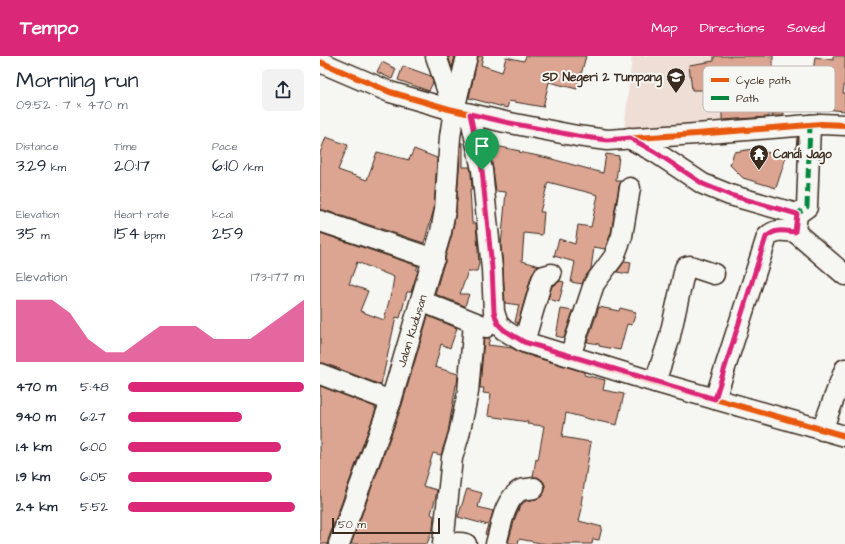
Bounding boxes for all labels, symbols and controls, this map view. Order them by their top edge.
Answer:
text: Tempo [20,15,78,42]
text: Map [651,18,678,38]
text: Directions [700,18,765,38]
text: Saved [787,18,825,38]
text: Morning run [16,65,139,96]
school or university icon: SD Negeri 2 Tumpang [665,66,687,94]
legend [703,66,835,112]
button: share [262,69,304,111]
place label: SD Negeri 2 Tumpang [541,69,663,88]
text: Cycle path [736,73,791,89]
text: Path [736,91,759,106]
text: 09:52 · 7 × 470 m [16,96,128,114]
pin [465,129,499,170]
icon: arrive [471,135,493,157]
text: Distance [16,139,59,154]
text: Time [114,139,137,154]
text: Pace [212,139,238,154]
temple icon: Candi Jago [748,143,770,171]
place label: Candi Jago [773,146,832,165]
text: 3.29 [16,154,46,178]
text: 20:17 [114,154,150,178]
text: 6:10 [212,154,238,178]
text: km [46,160,66,175]
text: /km [238,160,263,175]
text: Elevation [16,207,59,222]
text: Heart rate [114,207,169,222]
text: kcal [212,207,233,222]
text: 35 [16,222,37,246]
text: 154 [114,222,140,246]
text: 259 [212,222,243,246]
text: m [37,228,50,243]
text: bpm [140,228,165,243]
text: Elevation [16,268,67,286]
text: 173–177 m [251,268,304,286]
street label: Jalan Kudusan [393,293,432,369]
text: 470 m [16,378,56,396]
text: 5:48 [80,378,109,396]
text: 940 m [16,408,56,426]
text: 6:27 [80,408,106,426]
text: 1.4 km [16,438,52,456]
text: 6:00 [80,438,107,456]
text: 1.9 km [16,468,50,486]
text: 6:05 [80,468,108,486]
text: 2.4 km [16,498,57,516]
text: 5:52 [80,498,108,516]
scale bar [332,516,440,535]
text: 50 m [338,517,366,532]

